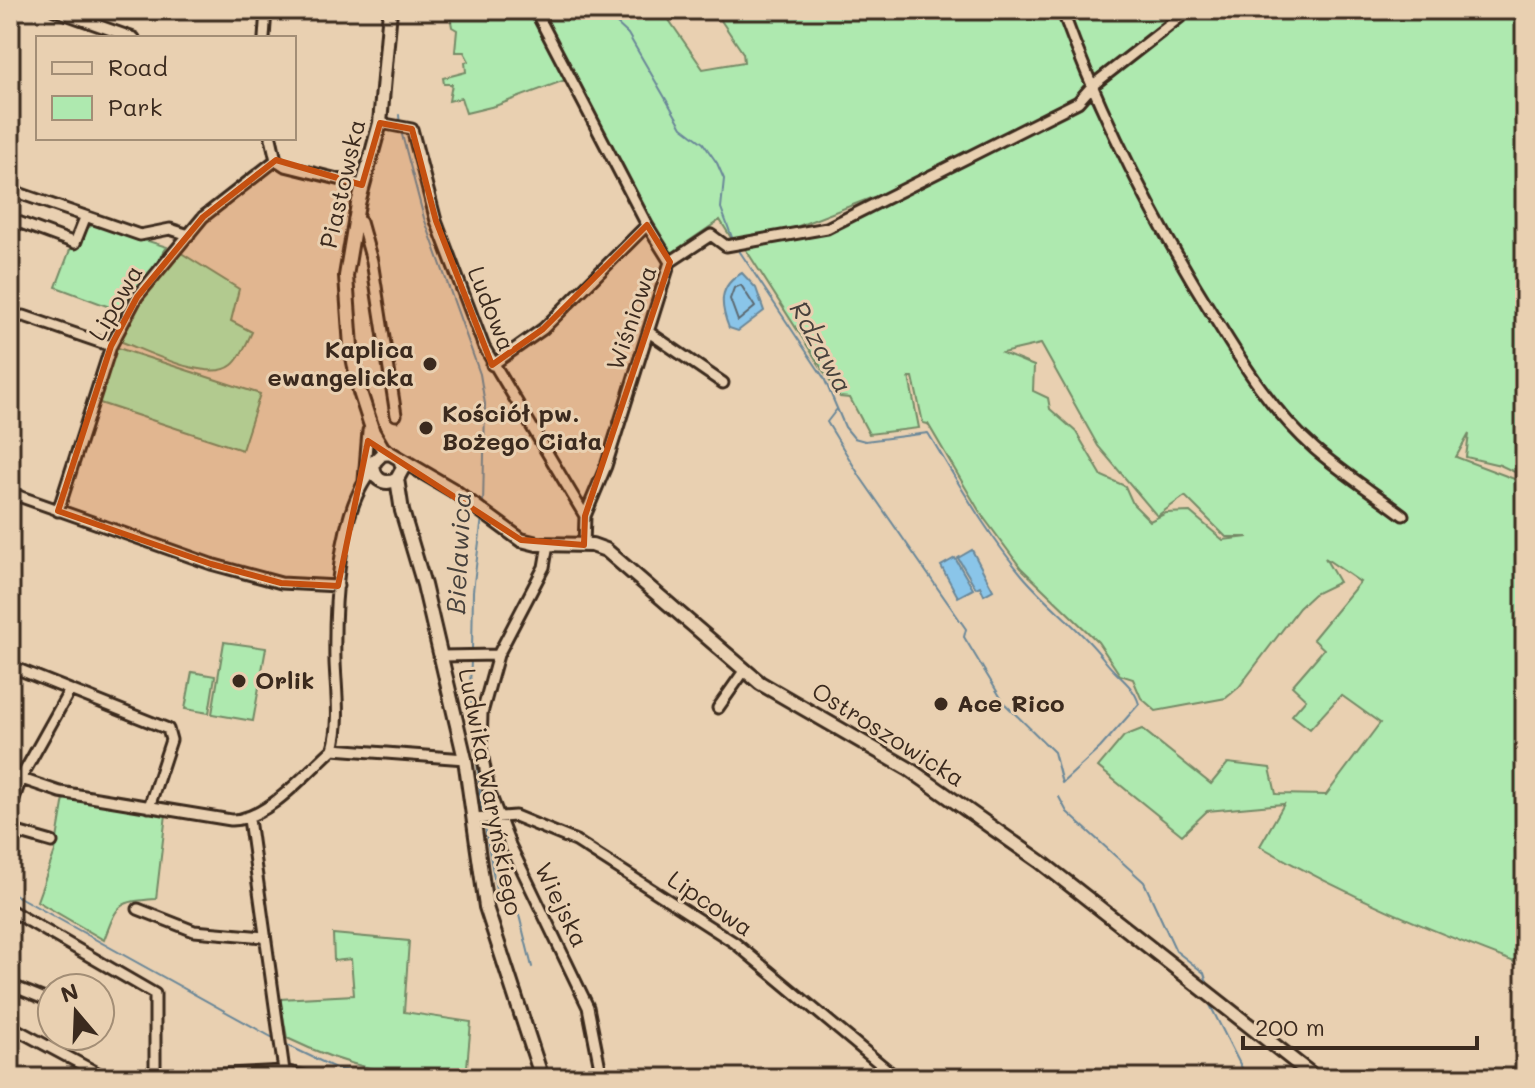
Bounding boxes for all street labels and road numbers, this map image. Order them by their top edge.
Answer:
street label: Piastowska [312,116,371,251]
street label: Lipowa [81,259,149,346]
street label: Ludowa [461,261,523,355]
street label: Wiśniowa [598,261,663,374]
street label: Ludwika Waryńskiego [452,666,531,918]
street label: Ostroszowicka [807,674,971,793]
street label: Wiejska [529,857,596,952]
street label: Lipcowa [662,863,760,943]

